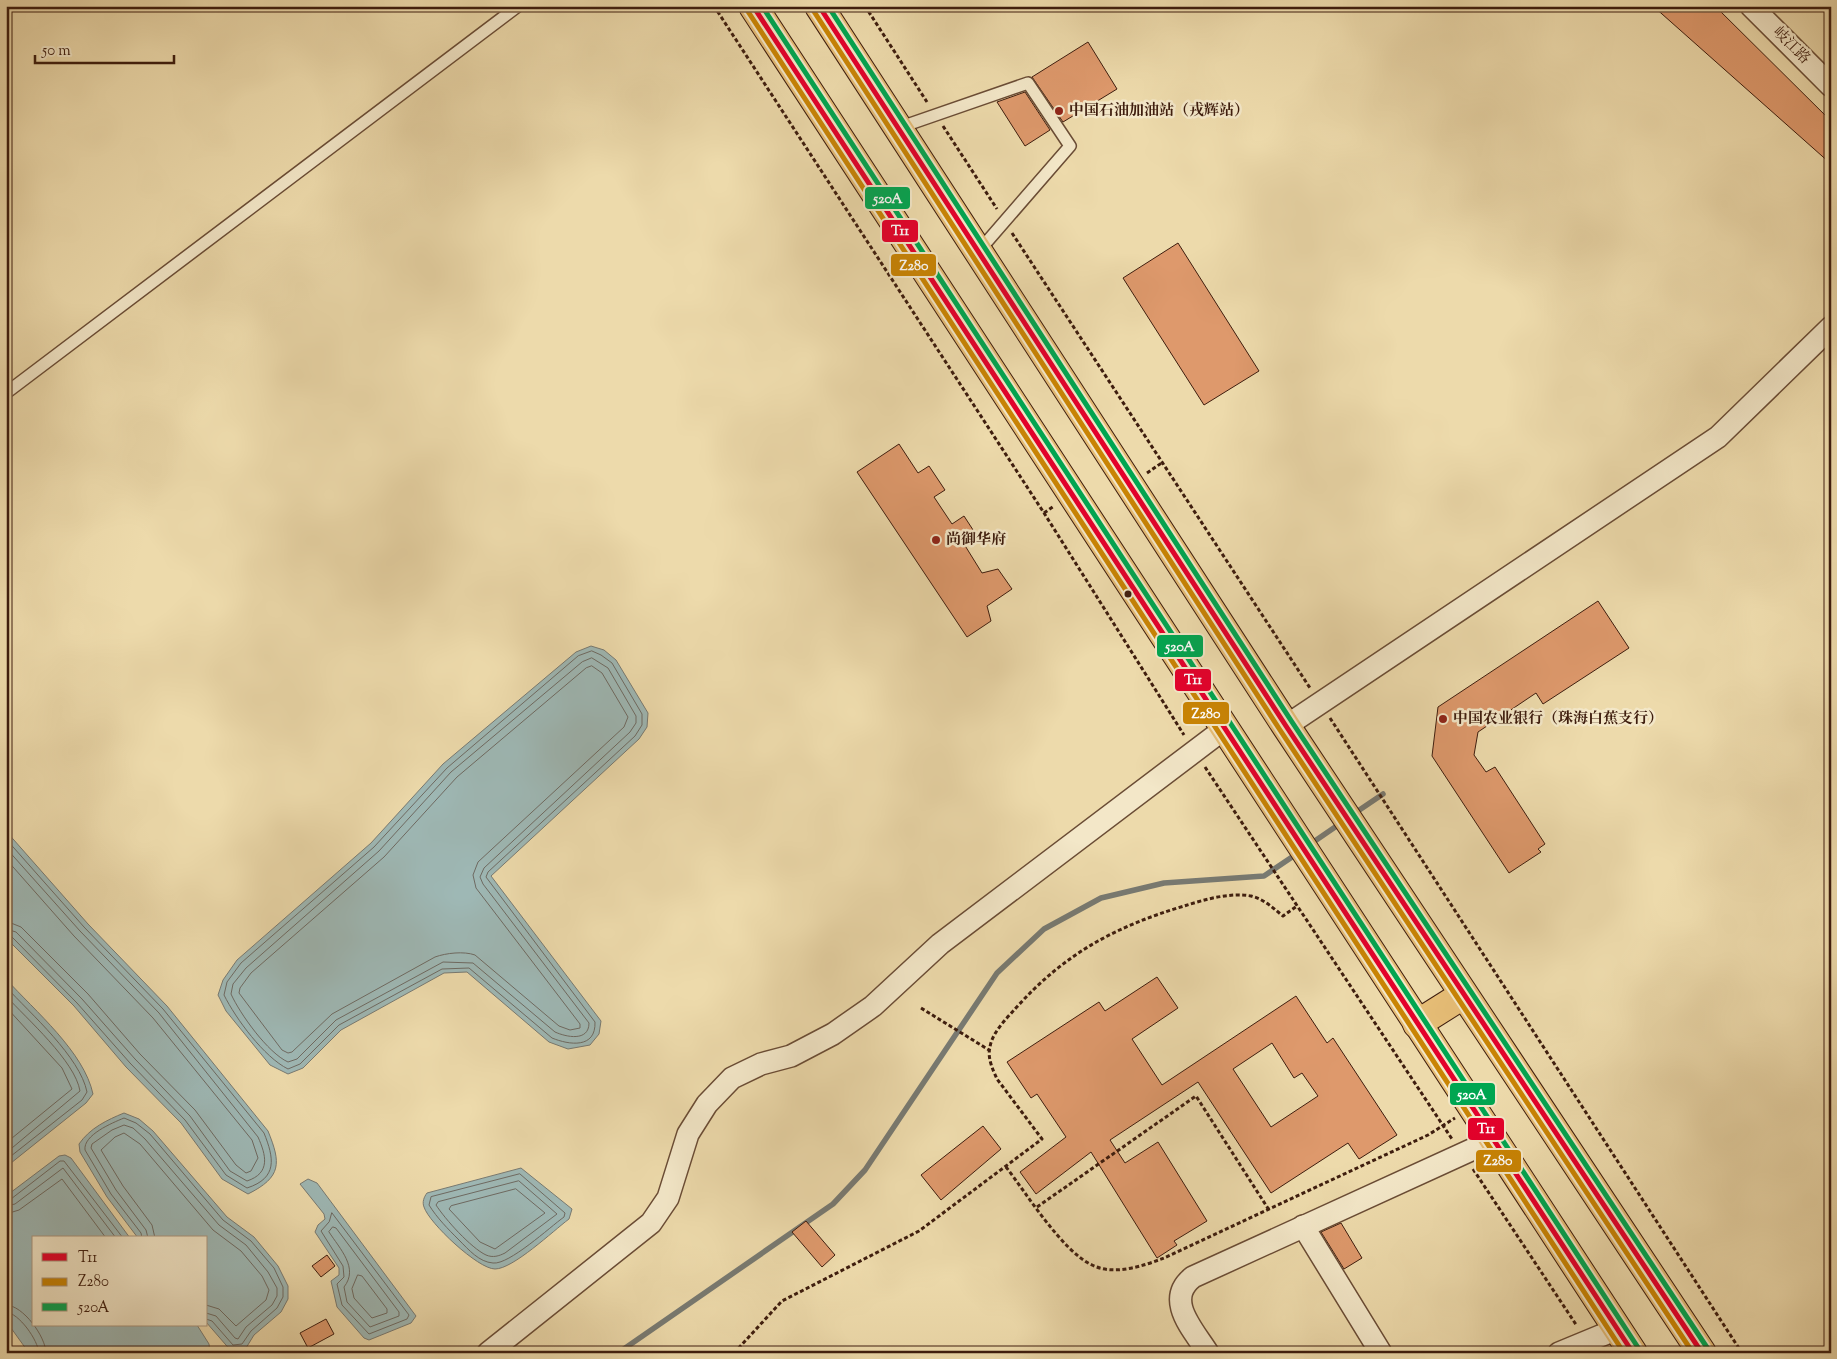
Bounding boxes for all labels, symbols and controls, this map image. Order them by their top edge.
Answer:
street label: 岐江路 [1768,23,1814,69]
scale bar [35,32,174,64]
text: 50 m [41,41,71,62]
place label: 中国石油加油站（戎辉站） [1069,101,1249,122]
marker: 中国石油加油站（戎辉站） [1053,105,1065,117]
line badge: 520A [864,186,911,210]
text: 520A [872,190,903,210]
line badge: T11 [881,219,919,243]
text: T11 [891,222,909,242]
line badge: Z280 [890,253,937,277]
text: Z280 [900,257,929,277]
place label: 尚御华府 [946,530,1006,551]
marker: 尚御华府 [930,534,942,546]
unlabelled marker [1123,589,1133,599]
line badge: 520A [1156,634,1204,658]
text: 520A [1164,638,1195,658]
line badge: T11 [1174,668,1212,692]
text: T11 [1184,671,1202,691]
line badge: Z280 [1182,701,1230,725]
text: Z280 [1192,705,1221,725]
place label: 中国农业银行（珠海白蕉支行） [1453,709,1663,730]
marker: 中国农业银行（珠海白蕉支行） [1437,713,1449,725]
line badge: 520A [1449,1082,1496,1106]
text: 520A [1456,1086,1487,1106]
line badge: T11 [1467,1117,1505,1141]
text: T11 [1477,1120,1495,1140]
line badge: Z280 [1475,1149,1522,1173]
text: Z280 [1484,1152,1513,1172]
legend [32,1236,208,1326]
text: T11 [78,1248,97,1269]
text: Z280 [78,1272,109,1293]
text: 520A [77,1298,110,1319]

